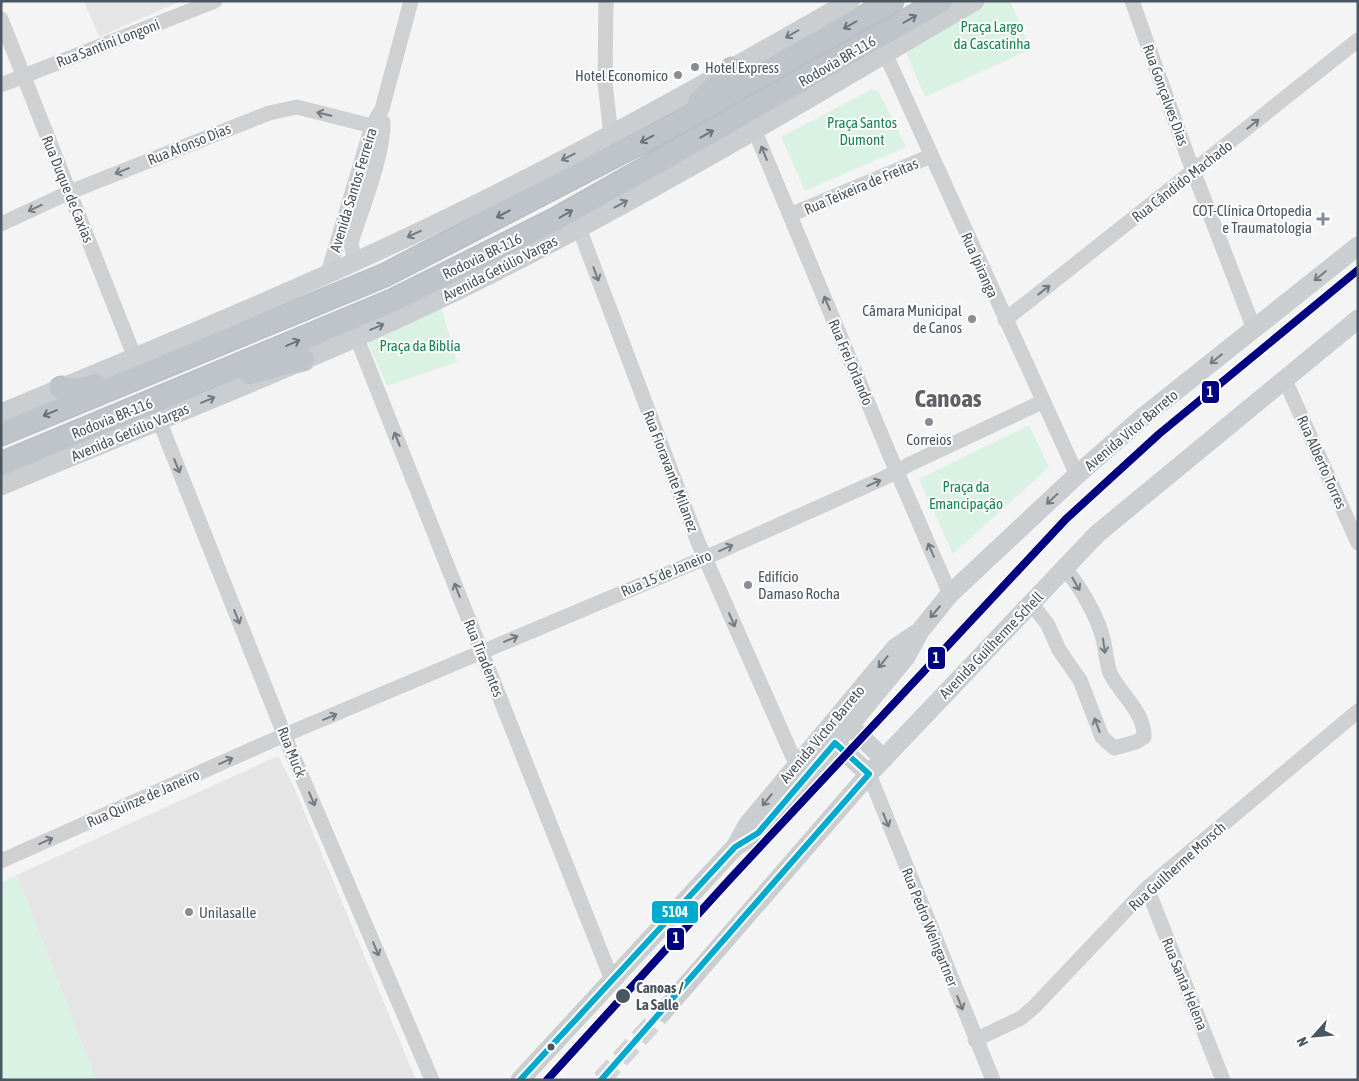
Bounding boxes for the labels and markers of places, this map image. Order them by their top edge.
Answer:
place label: Hotel Express [705,59,779,76]
marker: Hotel Express [689,61,701,73]
place label: Hotel Economico [575,67,668,84]
marker: Hotel Economico [672,69,684,81]
place label: COT-Clínica Ortopedia e Traumatologia [1192,202,1312,236]
marker: COT-Clínica Ortopedia e Traumatologia [1316,212,1330,226]
place label: Câmara Municipal de Canos [862,302,962,336]
marker: Câmara Municipal de Canos [966,313,978,325]
marker: Correios [923,416,935,428]
place label: Correios [906,431,952,448]
place label: Edifício Damaso Rocha [758,568,840,602]
marker: Edifício Damaso Rocha [742,579,754,591]
place label: Unilasalle [199,904,257,921]
marker: Unilasalle [183,906,195,918]
place label: Canoas / La Salle [636,979,684,1013]
marker: Canoas / La Salle [614,987,632,1005]
unlabelled marker [546,1042,556,1052]

